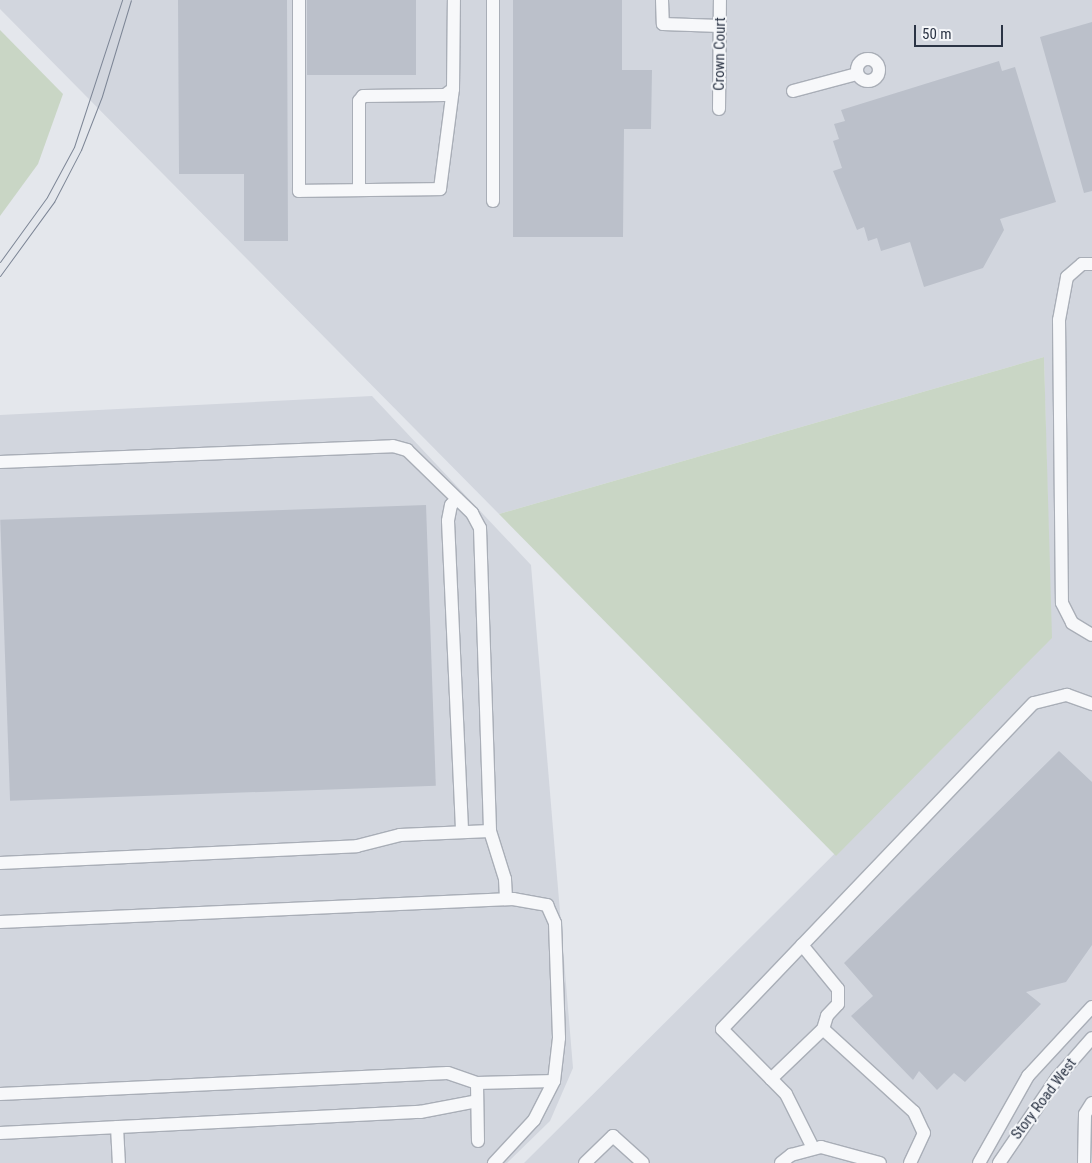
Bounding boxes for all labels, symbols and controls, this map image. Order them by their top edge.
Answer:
scale bar [917,15,1006,47]
street label: Crown Court [710,17,730,91]
text: 50 m [922,25,952,43]
street label: Story Road West [1008,1055,1080,1143]

